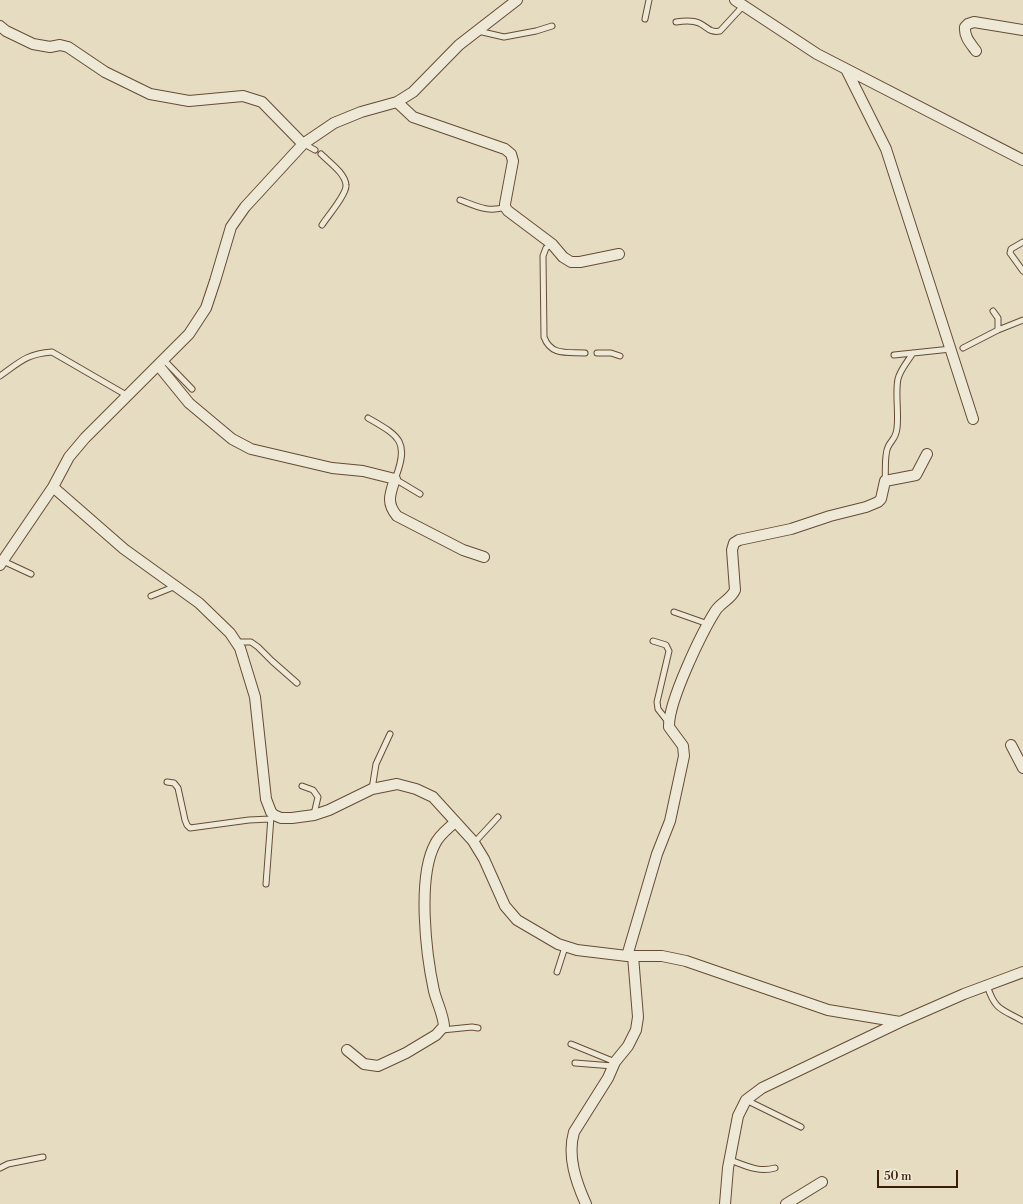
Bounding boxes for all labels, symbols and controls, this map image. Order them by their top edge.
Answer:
scale bar [879,1162,960,1188]
text: 50 m [884,1169,912,1184]

